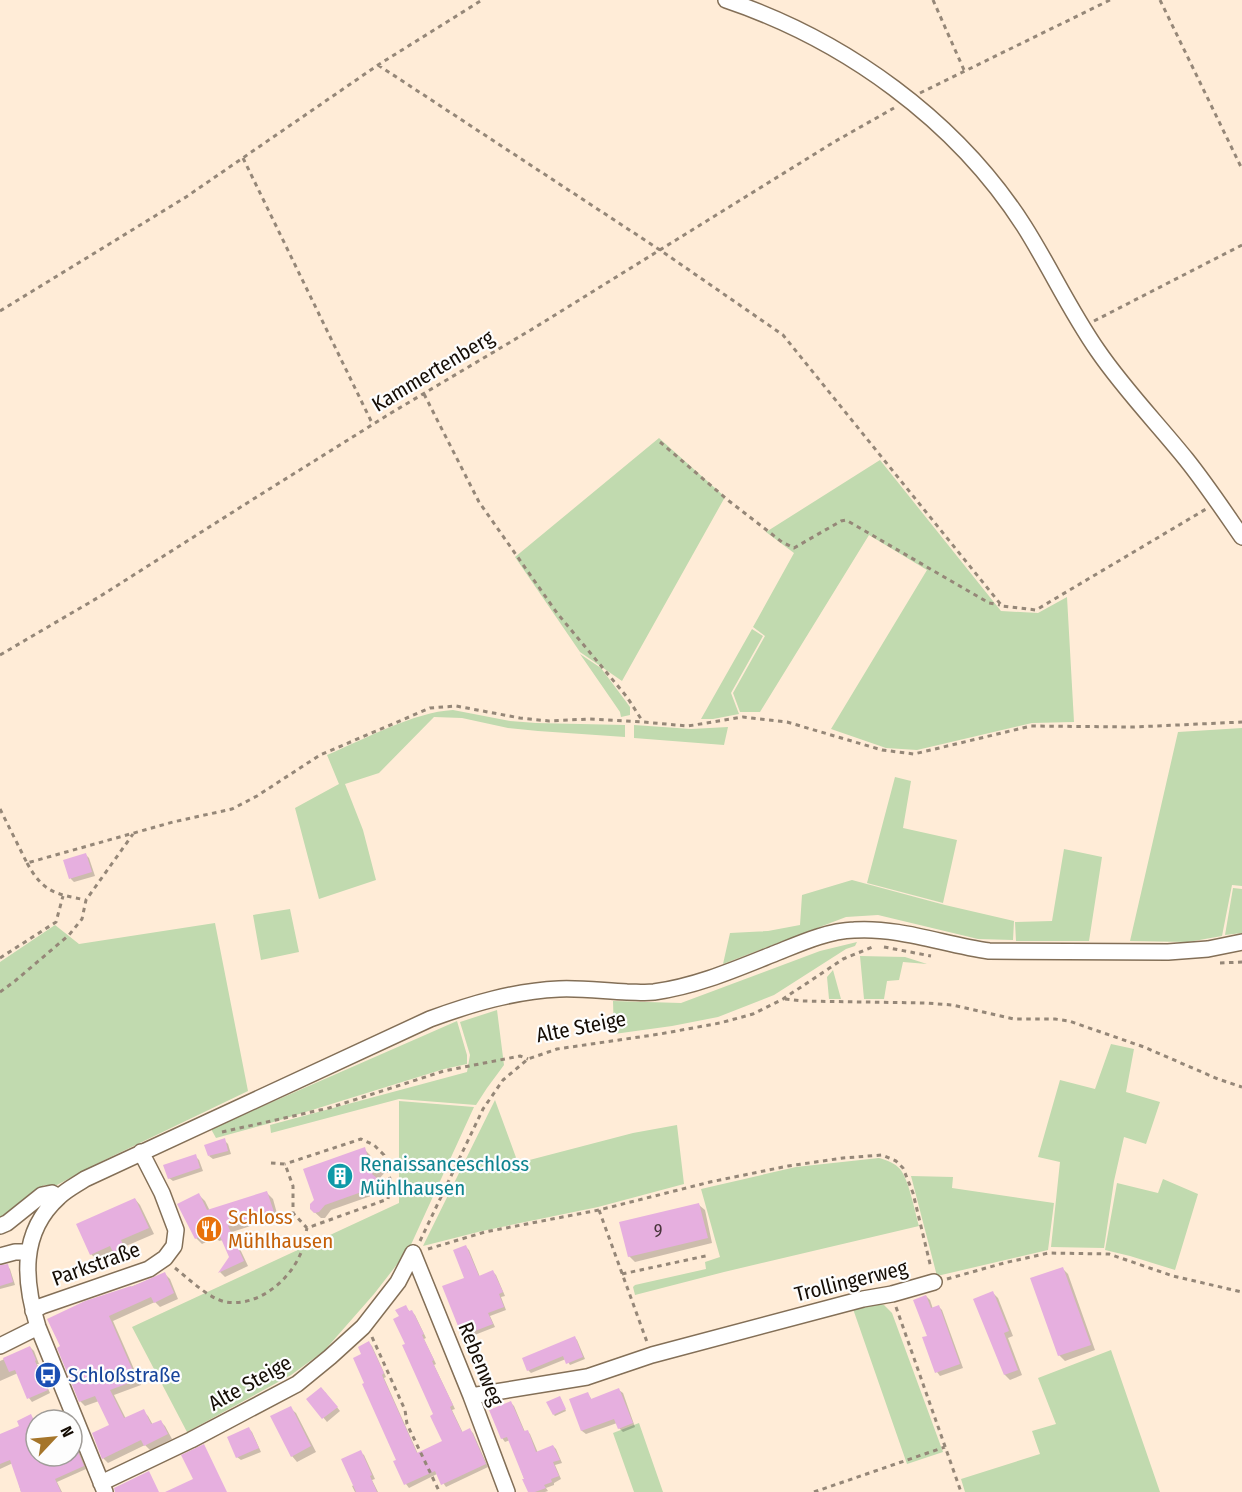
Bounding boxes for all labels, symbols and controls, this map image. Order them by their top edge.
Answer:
street label: Kammertenberg [367,324,499,418]
street label: Alte Steige [534,1006,628,1048]
place label: Renaissanceschloss Mühlhausen [360,1151,529,1201]
building icon: Renaissanceschloss Mühlhausen [325,1161,355,1191]
place label: Schloss Mühlhausen [228,1204,333,1254]
restaurant icon: Schloss Mühlhausen [194,1214,224,1244]
house number: 9 [654,1220,662,1242]
street label: Parkstraße [49,1236,143,1292]
street label: Trollingerweg [792,1254,910,1308]
street label: Rebenweg [452,1318,510,1410]
street label: Alte Steige [204,1350,296,1416]
bus stop icon: Schloßstraße [33,1360,63,1390]
place label: Schloßstraße [68,1362,181,1388]
north arrow [24,1408,84,1468]
text: N [56,1423,78,1440]

